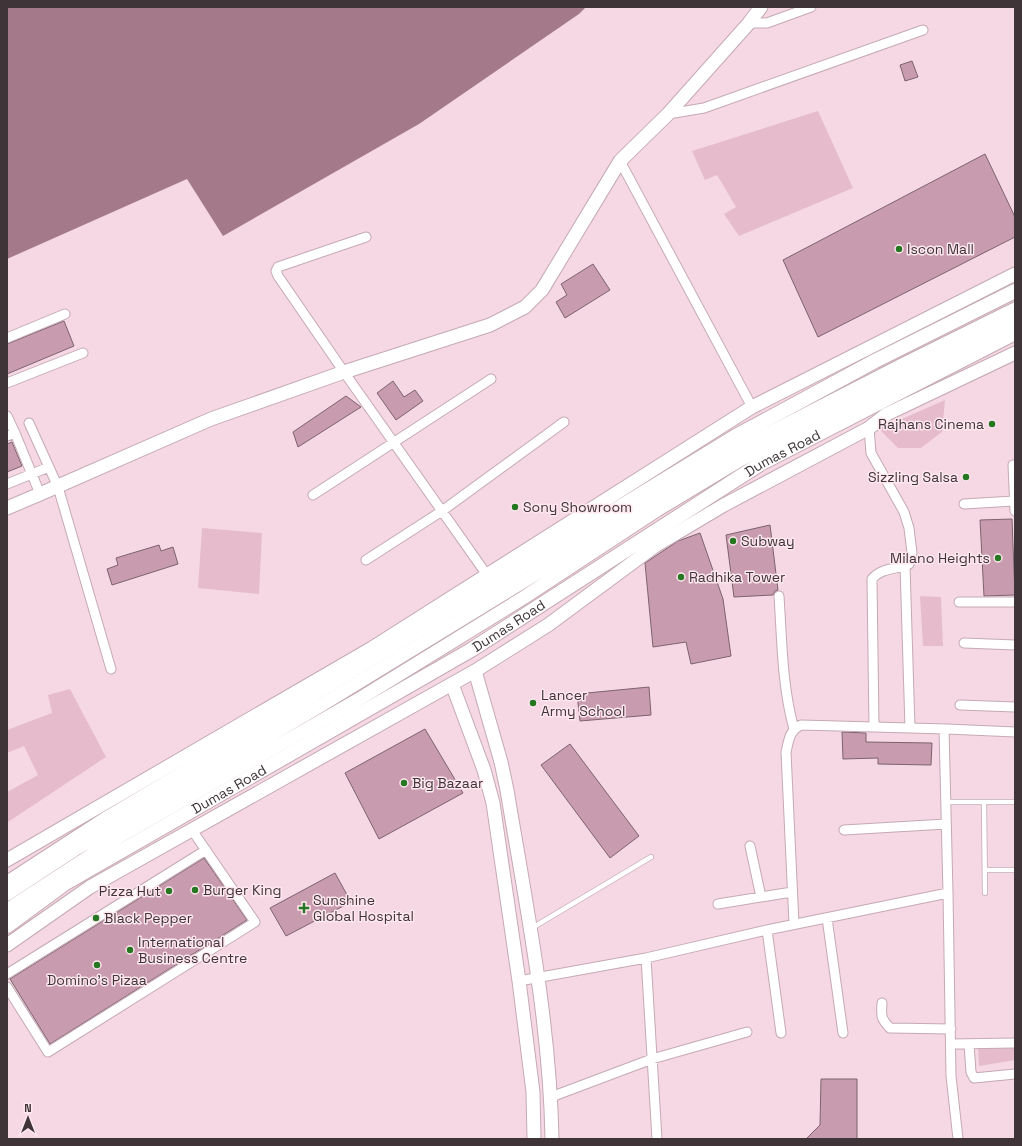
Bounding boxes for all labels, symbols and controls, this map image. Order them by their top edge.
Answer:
place label: Iscon Mall [907,240,974,258]
marker: Iscon Mall [894,244,904,254]
place label: Rajhans Cinema [878,415,984,433]
marker: Rajhans Cinema [987,419,997,429]
street label: Dumas Road [741,426,823,481]
place label: Sizzling Salsa [868,468,958,486]
marker: Sizzling Salsa [961,472,971,482]
place label: Sony Showroom [523,498,632,516]
marker: Sony Showroom [510,502,520,512]
place label: Subway [741,532,795,550]
marker: Subway [728,536,738,546]
place label: Milano Heights [890,549,990,567]
marker: Milano Heights [993,553,1003,563]
place label: Radhika Tower [689,568,785,586]
marker: Radhika Tower [676,572,686,582]
street label: Dumas Road [469,596,549,656]
place label: Lancer Army School [541,686,625,720]
marker: Lancer Army School [528,698,538,708]
street label: Dumas Road [188,761,269,818]
place label: Big Bazaar [412,774,483,792]
marker: Big Bazaar [399,778,409,788]
place label: Burger King [203,881,282,899]
place label: Pizza Hut [99,882,161,900]
marker: Burger King [190,885,200,895]
marker: Pizza Hut [164,886,174,896]
place label: Sunshine Global Hospital [313,891,414,925]
marker: Sunshine Global Hospital [298,902,310,914]
place label: Black Pepper [104,909,192,927]
marker: Black Pepper [91,913,101,923]
place label: International Business Centre [138,933,247,967]
marker: International Business Centre [125,945,135,955]
marker: Domino's Pizaa [92,960,102,970]
place label: Domino's Pizaa [47,971,147,989]
north arrow [8,1098,48,1138]
text: N [24,1101,32,1115]

